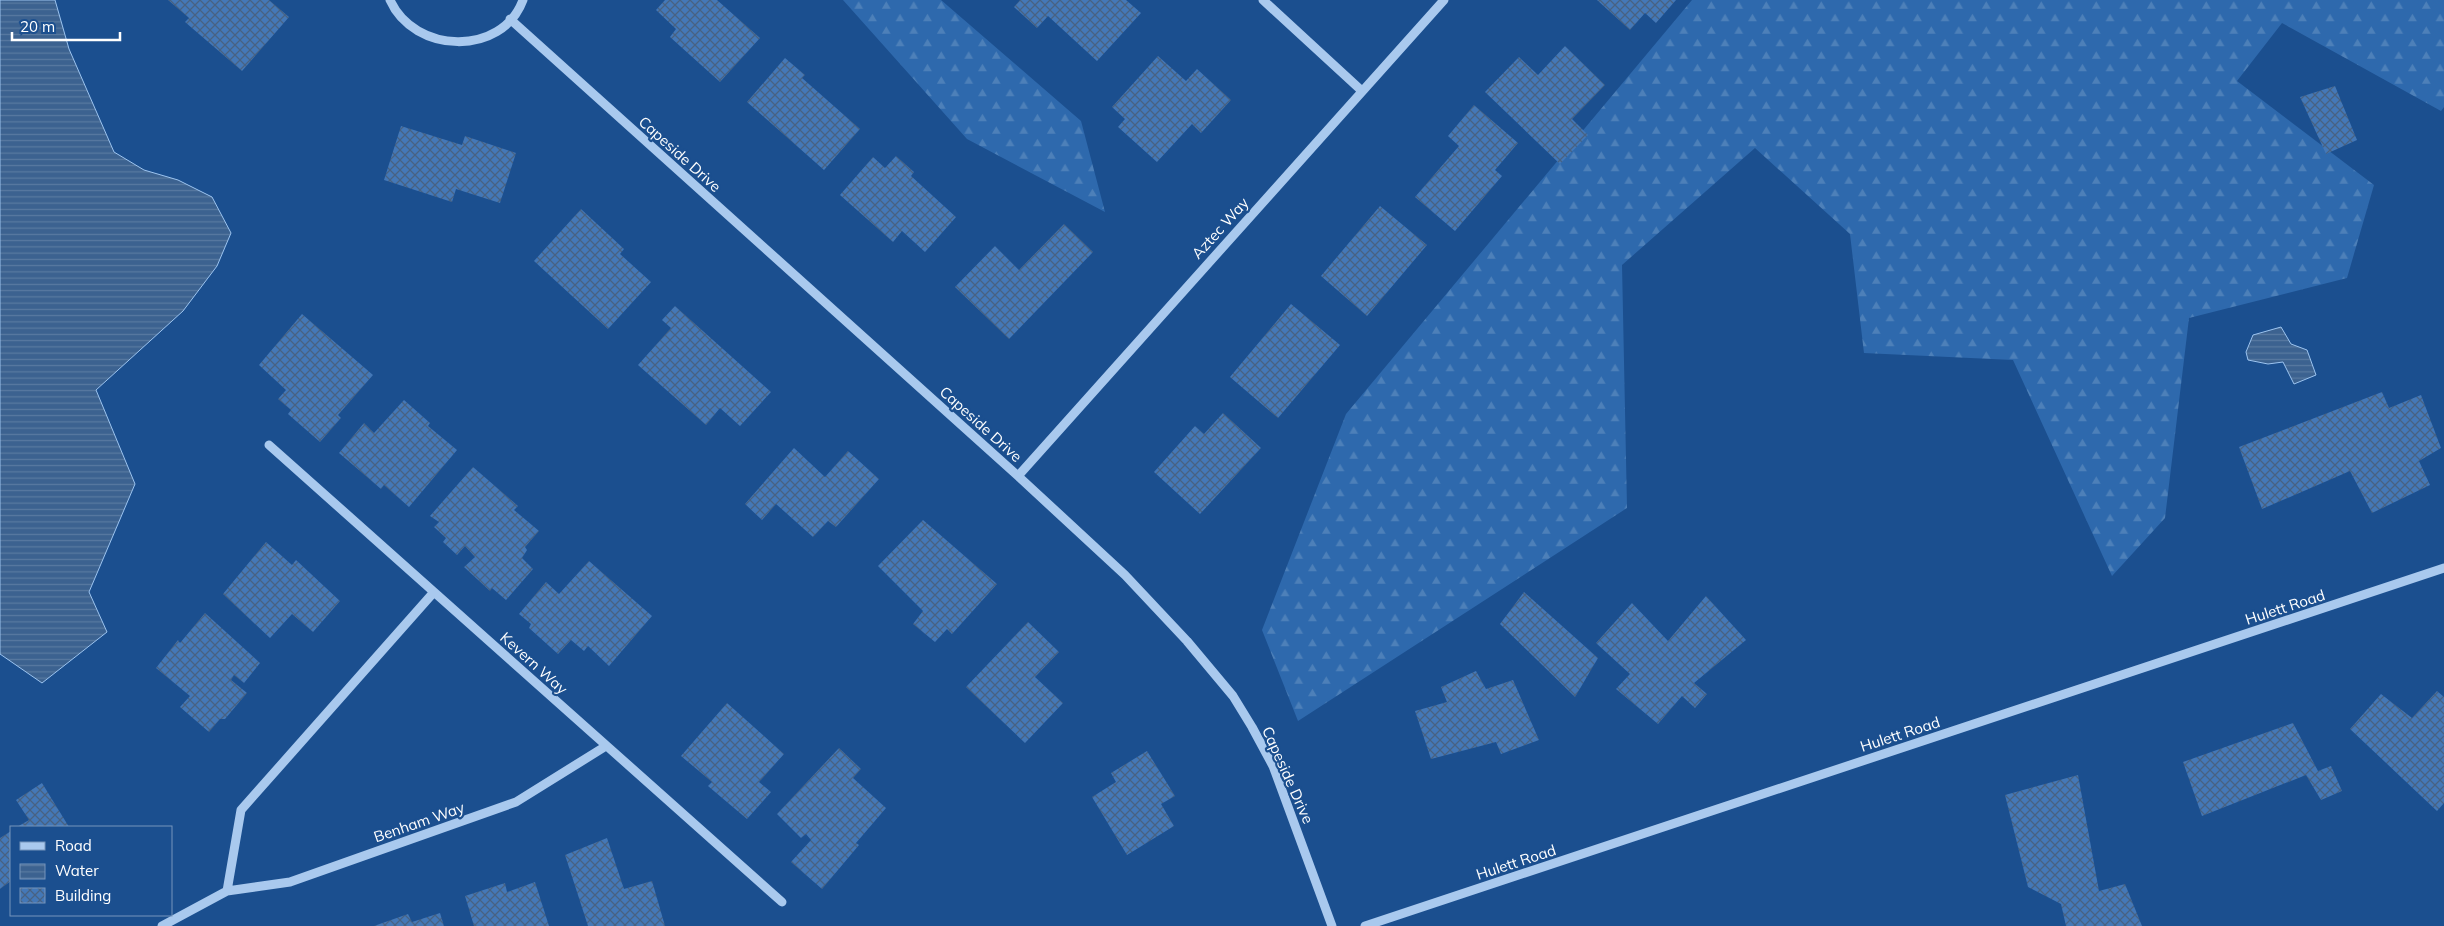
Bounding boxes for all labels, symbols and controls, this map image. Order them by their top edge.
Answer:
scale bar [12,10,120,42]
text: 20 m [20,17,55,36]
street label: Capeside Drive [635,112,725,196]
street label: Aztec Way [1187,193,1253,263]
street label: Capeside Drive [936,382,1026,466]
street label: Hulett Road [2243,585,2327,629]
street label: Kevern Way [496,628,572,698]
street label: Hulett Road [1858,712,1942,756]
street label: Capeside Drive [1258,723,1318,827]
street label: Benham Way [371,798,467,846]
legend [10,826,172,916]
text: Road [55,836,92,855]
street label: Hulett Road [1474,840,1558,884]
text: Water [55,861,99,880]
text: Building [55,886,111,905]

